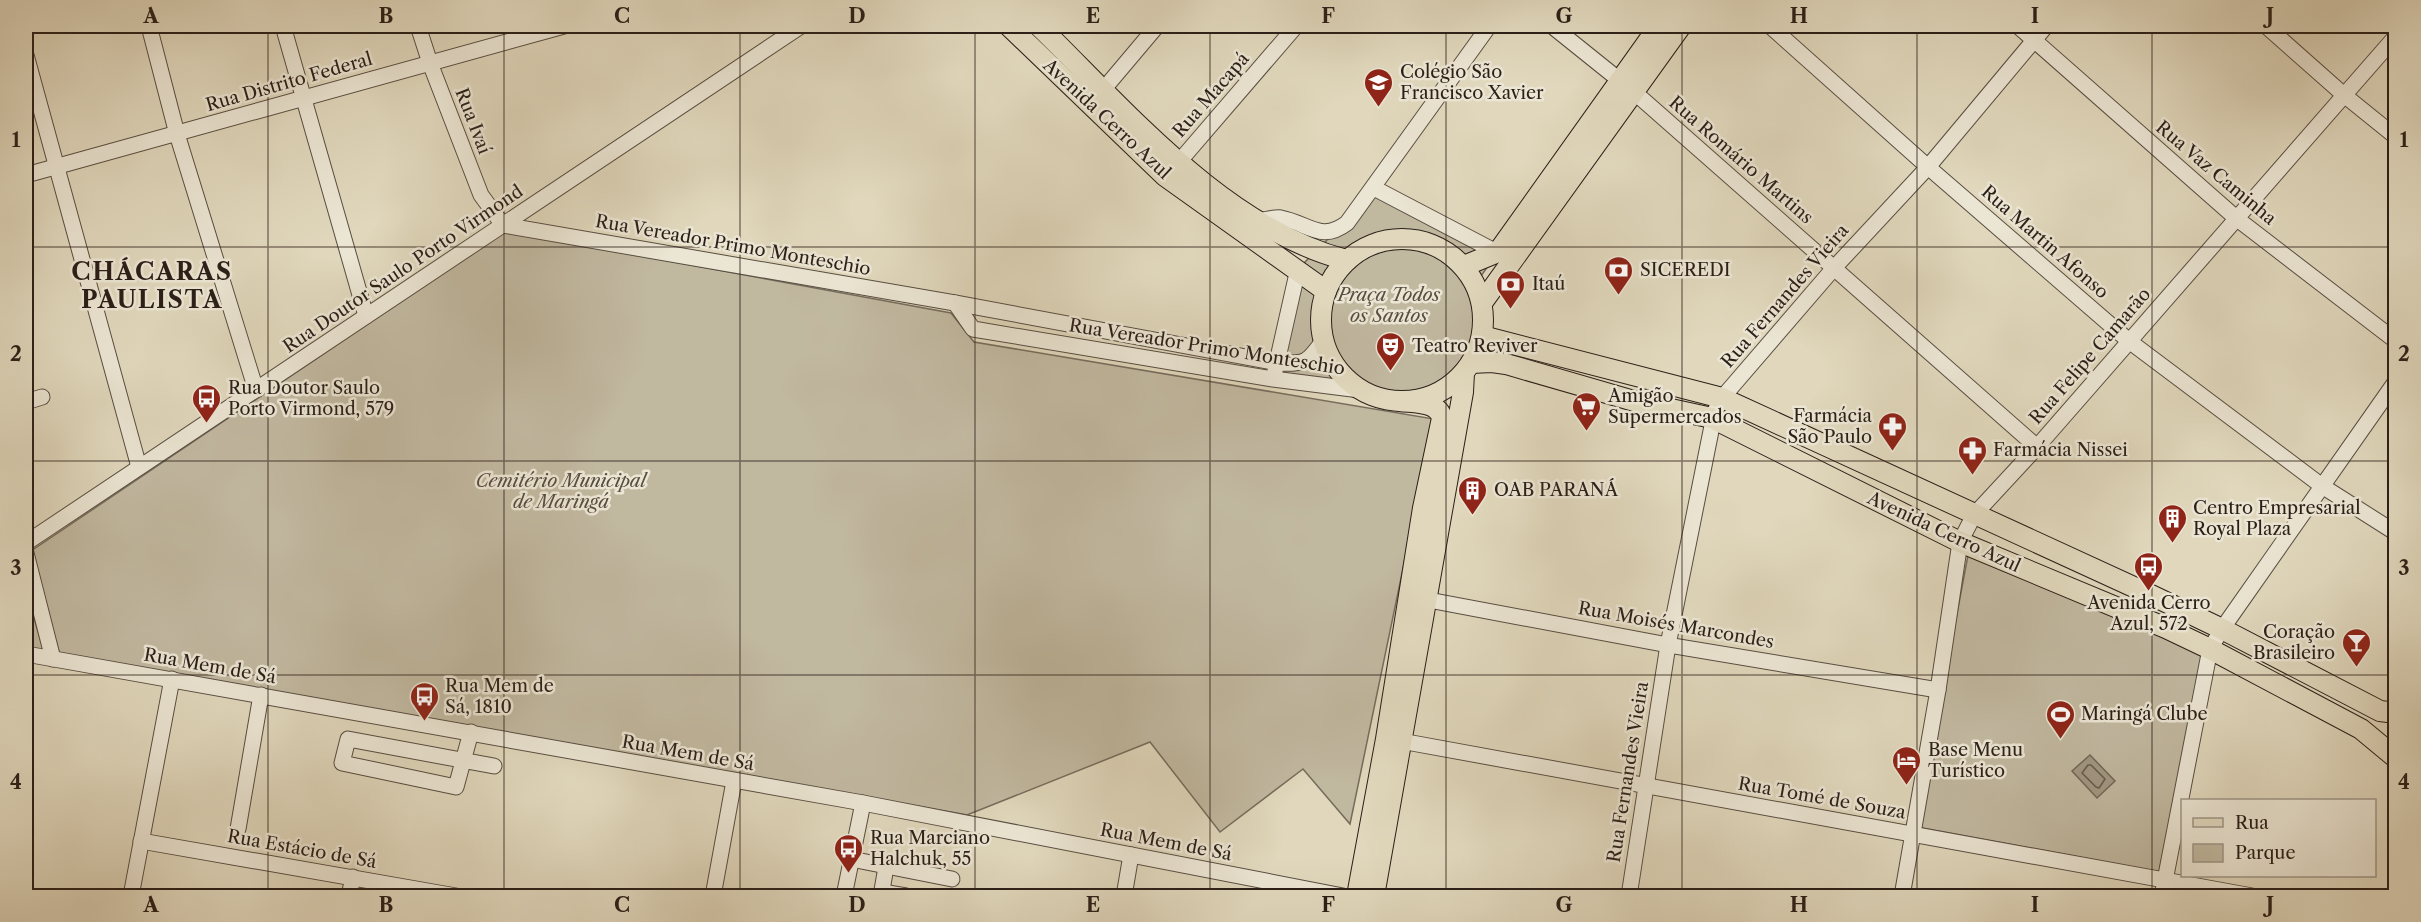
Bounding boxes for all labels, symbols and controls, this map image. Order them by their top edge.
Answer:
text: A [142,4,159,28]
text: B [379,4,394,28]
text: C [614,4,630,28]
text: D [848,4,866,28]
text: E [1086,4,1100,28]
text: F [1321,4,1335,28]
text: G [1556,4,1573,28]
text: H [1790,4,1808,28]
text: I [2031,4,2039,28]
text: J [2262,4,2274,28]
street label: Rua Distrito Federal [203,48,375,116]
street label: Rua Macapá [1168,48,1254,142]
street label: Avenida Cerro Azul [1038,54,1175,184]
place label: Colégio São Francisco Xavier [1400,61,1544,104]
school or university icon: Colégio São Francisco Xavier [1363,66,1395,108]
street label: Rua Ivaí [450,85,496,158]
street label: Rua Romário Martins [1665,91,1817,229]
street label: Rua Vaz Caminha [2151,116,2281,230]
text: 1 [12,128,21,152]
text: 1 [2400,128,2409,152]
street label: Rua Doutor Saulo Porto Virmond [279,180,527,358]
street label: Rua Martin Afonso [1977,181,2113,303]
street label: Rua Vereador Primo Monteschio [594,210,872,280]
street label: Rua Fernandes Vieira [1717,219,1854,372]
bank icon: SICEREDI [1603,254,1635,296]
district label: CHÁCARAS PAULISTA [71,257,233,314]
place label: SICEREDI [1640,259,1730,281]
bank icon: Itaú [1495,268,1527,310]
place label: Itaú [1532,273,1565,295]
street label: Rua Felipe Camarão [2025,283,2155,429]
park label: Praça Todos os Santos [1336,284,1440,327]
street label: Rua Vereador Primo Monteschio [1067,314,1347,380]
theatre icon: Teatro Reviver [1375,330,1407,372]
place label: Teatro Reviver [1412,335,1538,357]
text: 2 [10,342,22,366]
text: 2 [2398,342,2410,366]
place label: Rua Doutor Saulo Porto Virmond, 579 [228,377,394,420]
bus stop icon: Rua Doutor Saulo Porto Virmond, 579 [191,382,223,424]
place label: Amigão Supermercados [1607,385,1742,428]
supermarket icon: Amigão Supermercados [1571,390,1603,432]
place label: Farmácia São Paulo [1787,405,1872,448]
pharmacy icon: Farmácia São Paulo [1877,410,1909,452]
pharmacy icon: Farmácia Nissei [1956,434,1988,476]
place label: Farmácia Nissei [1993,439,2128,461]
park label: Cemitério Municipal de Maringá [476,470,648,513]
building icon: OAB PARANÁ [1457,474,1489,516]
place label: OAB PARANÁ [1494,478,1619,501]
street label: Avenida Cerro Azul [1863,486,2024,577]
place label: Centro Empresarial Royal Plaza [2193,497,2361,540]
building icon: Centro Empresarial Royal Plaza [2156,502,2188,544]
bus stop icon: Avenida Cerro Azul, 572 [2133,550,2165,592]
text: 3 [10,556,22,580]
text: 3 [2398,556,2410,580]
place label: Avenida Cerro Azul, 572 [2086,592,2211,635]
street label: Rua Moisés Marcondes [1576,597,1776,653]
place label: Coração Brasileiro [2253,621,2335,664]
bar icon: Coração Brasileiro [2340,626,2372,668]
street label: Rua Mem de Sá [142,644,278,689]
place label: Rua Mem de Sá, 1810 [445,675,554,718]
street label: Rua Fernandes Vieira [1603,679,1653,864]
bus stop icon: Rua Mem de Sá, 1810 [408,680,440,722]
sports icon: Maringá Clube [2044,698,2076,740]
place label: Maringá Clube [2081,703,2208,725]
street label: Rua Mem de Sá [620,731,756,776]
place label: Base Menu Turístico [1928,739,2023,782]
hotel icon: Base Menu Turístico [1891,744,1923,786]
text: 4 [10,770,22,794]
text: 4 [2398,770,2410,794]
street label: Rua Tomé de Souza [1736,772,1908,824]
legend [2181,799,2376,877]
text: Rua [2235,812,2269,834]
street label: Rua Mem de Sá [1098,818,1234,866]
street label: Rua Estácio de Sá [226,825,379,873]
place label: Rua Marciano Halchuk, 55 [870,827,990,870]
bus stop icon: Rua Marciano Halchuk, 55 [833,832,865,874]
text: Parque [2235,842,2296,864]
text: A [142,893,159,917]
text: B [379,893,394,917]
text: C [614,893,630,917]
text: D [848,893,866,917]
text: E [1086,893,1100,917]
text: F [1321,893,1335,917]
text: G [1556,893,1573,917]
text: H [1790,893,1808,917]
text: I [2031,893,2039,917]
text: J [2262,893,2274,917]

